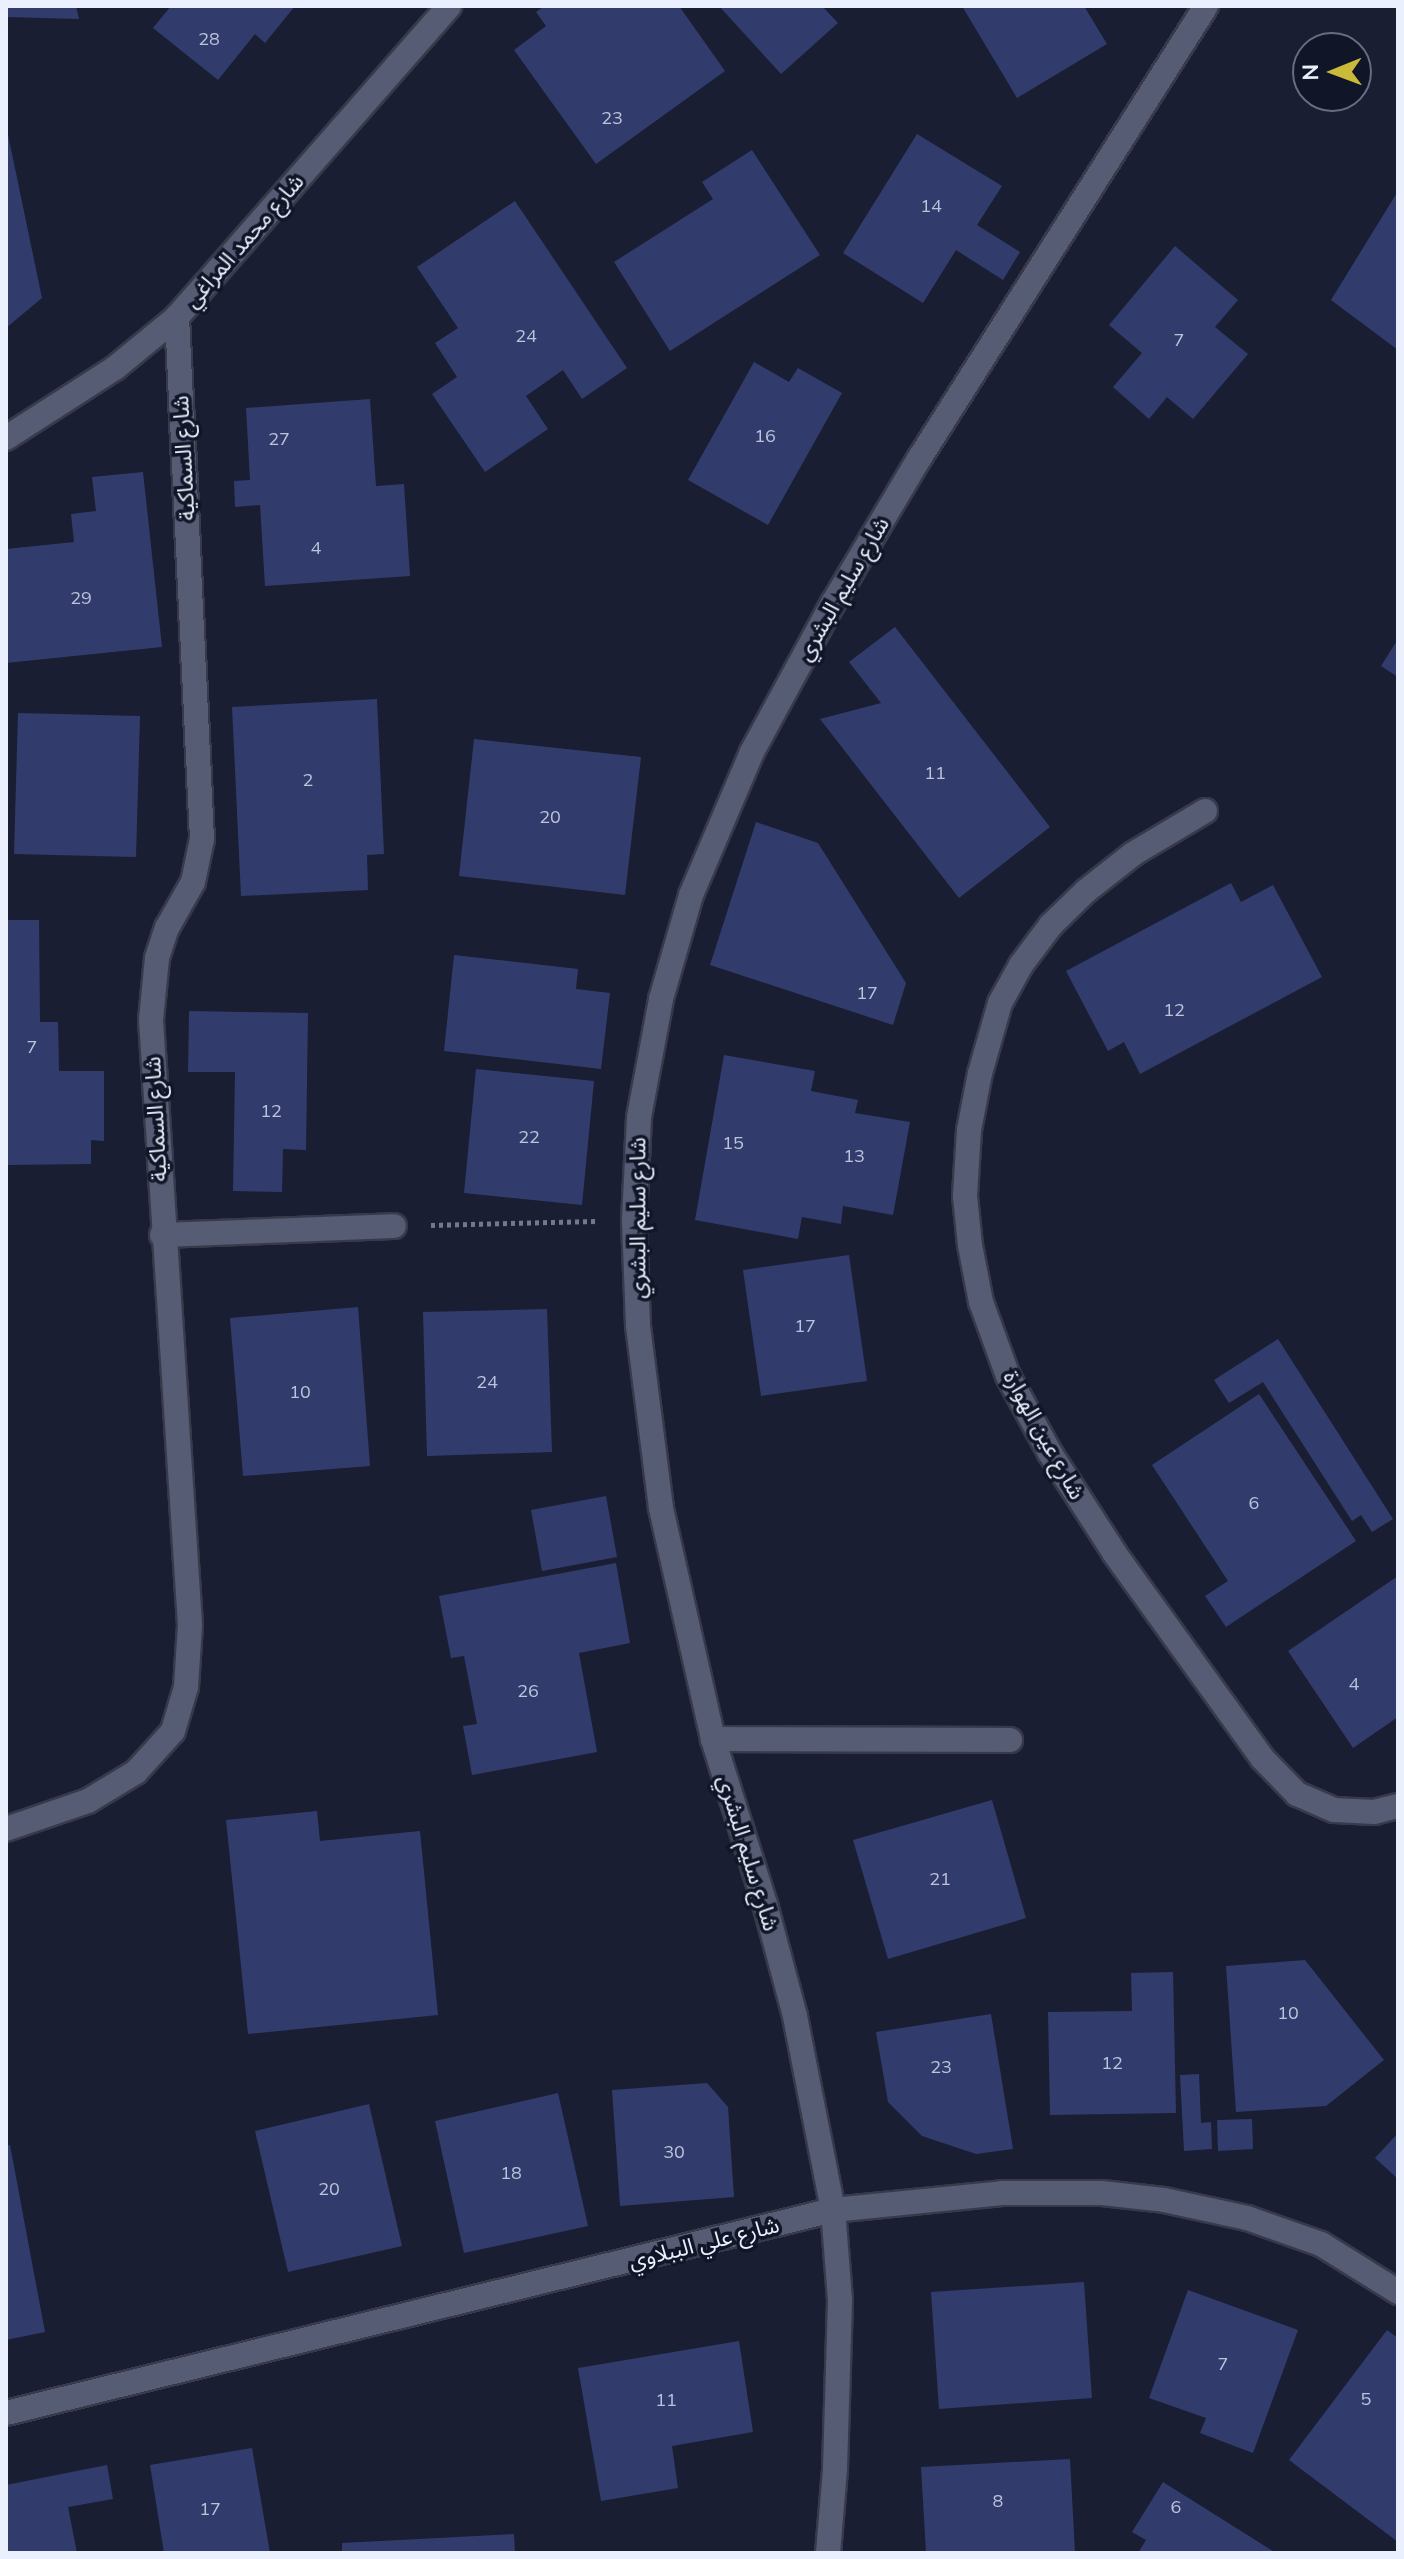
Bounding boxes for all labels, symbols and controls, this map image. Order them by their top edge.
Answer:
house number: 28 [198,28,220,50]
north arrow [1292,32,1372,112]
text: N [1296,64,1324,81]
house number: 23 [601,107,623,129]
street label: شارع محمد المراغي [179,169,309,313]
house number: 14 [920,195,942,217]
house number: 24 [515,325,537,347]
house number: 7 [1174,329,1184,351]
street label: شارع السماكية [168,395,200,521]
house number: 16 [754,425,776,447]
house number: 27 [268,428,290,450]
street label: شارع سليم البشري [791,513,895,665]
house number: 4 [311,537,321,559]
house number: 29 [70,587,92,609]
house number: 11 [924,762,946,784]
house number: 2 [303,769,313,791]
house number: 20 [539,806,561,828]
house number: 17 [856,982,878,1004]
house number: 12 [1163,999,1185,1021]
house number: 7 [27,1036,37,1058]
street label: شارع السماكية [140,1056,172,1182]
house number: 12 [260,1100,282,1122]
house number: 22 [518,1126,540,1148]
house number: 15 [722,1132,744,1154]
street label: شارع سليم البشري [625,1137,651,1299]
house number: 13 [843,1145,865,1167]
house number: 17 [794,1315,816,1337]
street label: شارع عين الهوارة [998,1366,1090,1504]
house number: 24 [476,1371,498,1393]
house number: 10 [289,1381,311,1403]
house number: 6 [1249,1492,1259,1514]
house number: 4 [1349,1673,1359,1695]
house number: 26 [517,1680,539,1702]
street label: شارع سليم البشري [712,1772,784,1934]
house number: 21 [929,1868,951,1890]
house number: 10 [1277,2002,1299,2024]
house number: 12 [1101,2052,1123,2074]
house number: 23 [930,2056,952,2078]
house number: 30 [663,2141,685,2163]
house number: 18 [500,2162,522,2184]
house number: 20 [318,2178,340,2200]
street label: شارع علي الببلاوي [626,2212,782,2274]
house number: 7 [1218,2353,1228,2375]
house number: 5 [1361,2388,1371,2410]
house number: 11 [655,2389,677,2411]
house number: 8 [993,2490,1003,2512]
house number: 6 [1171,2496,1181,2518]
house number: 17 [199,2498,221,2520]

